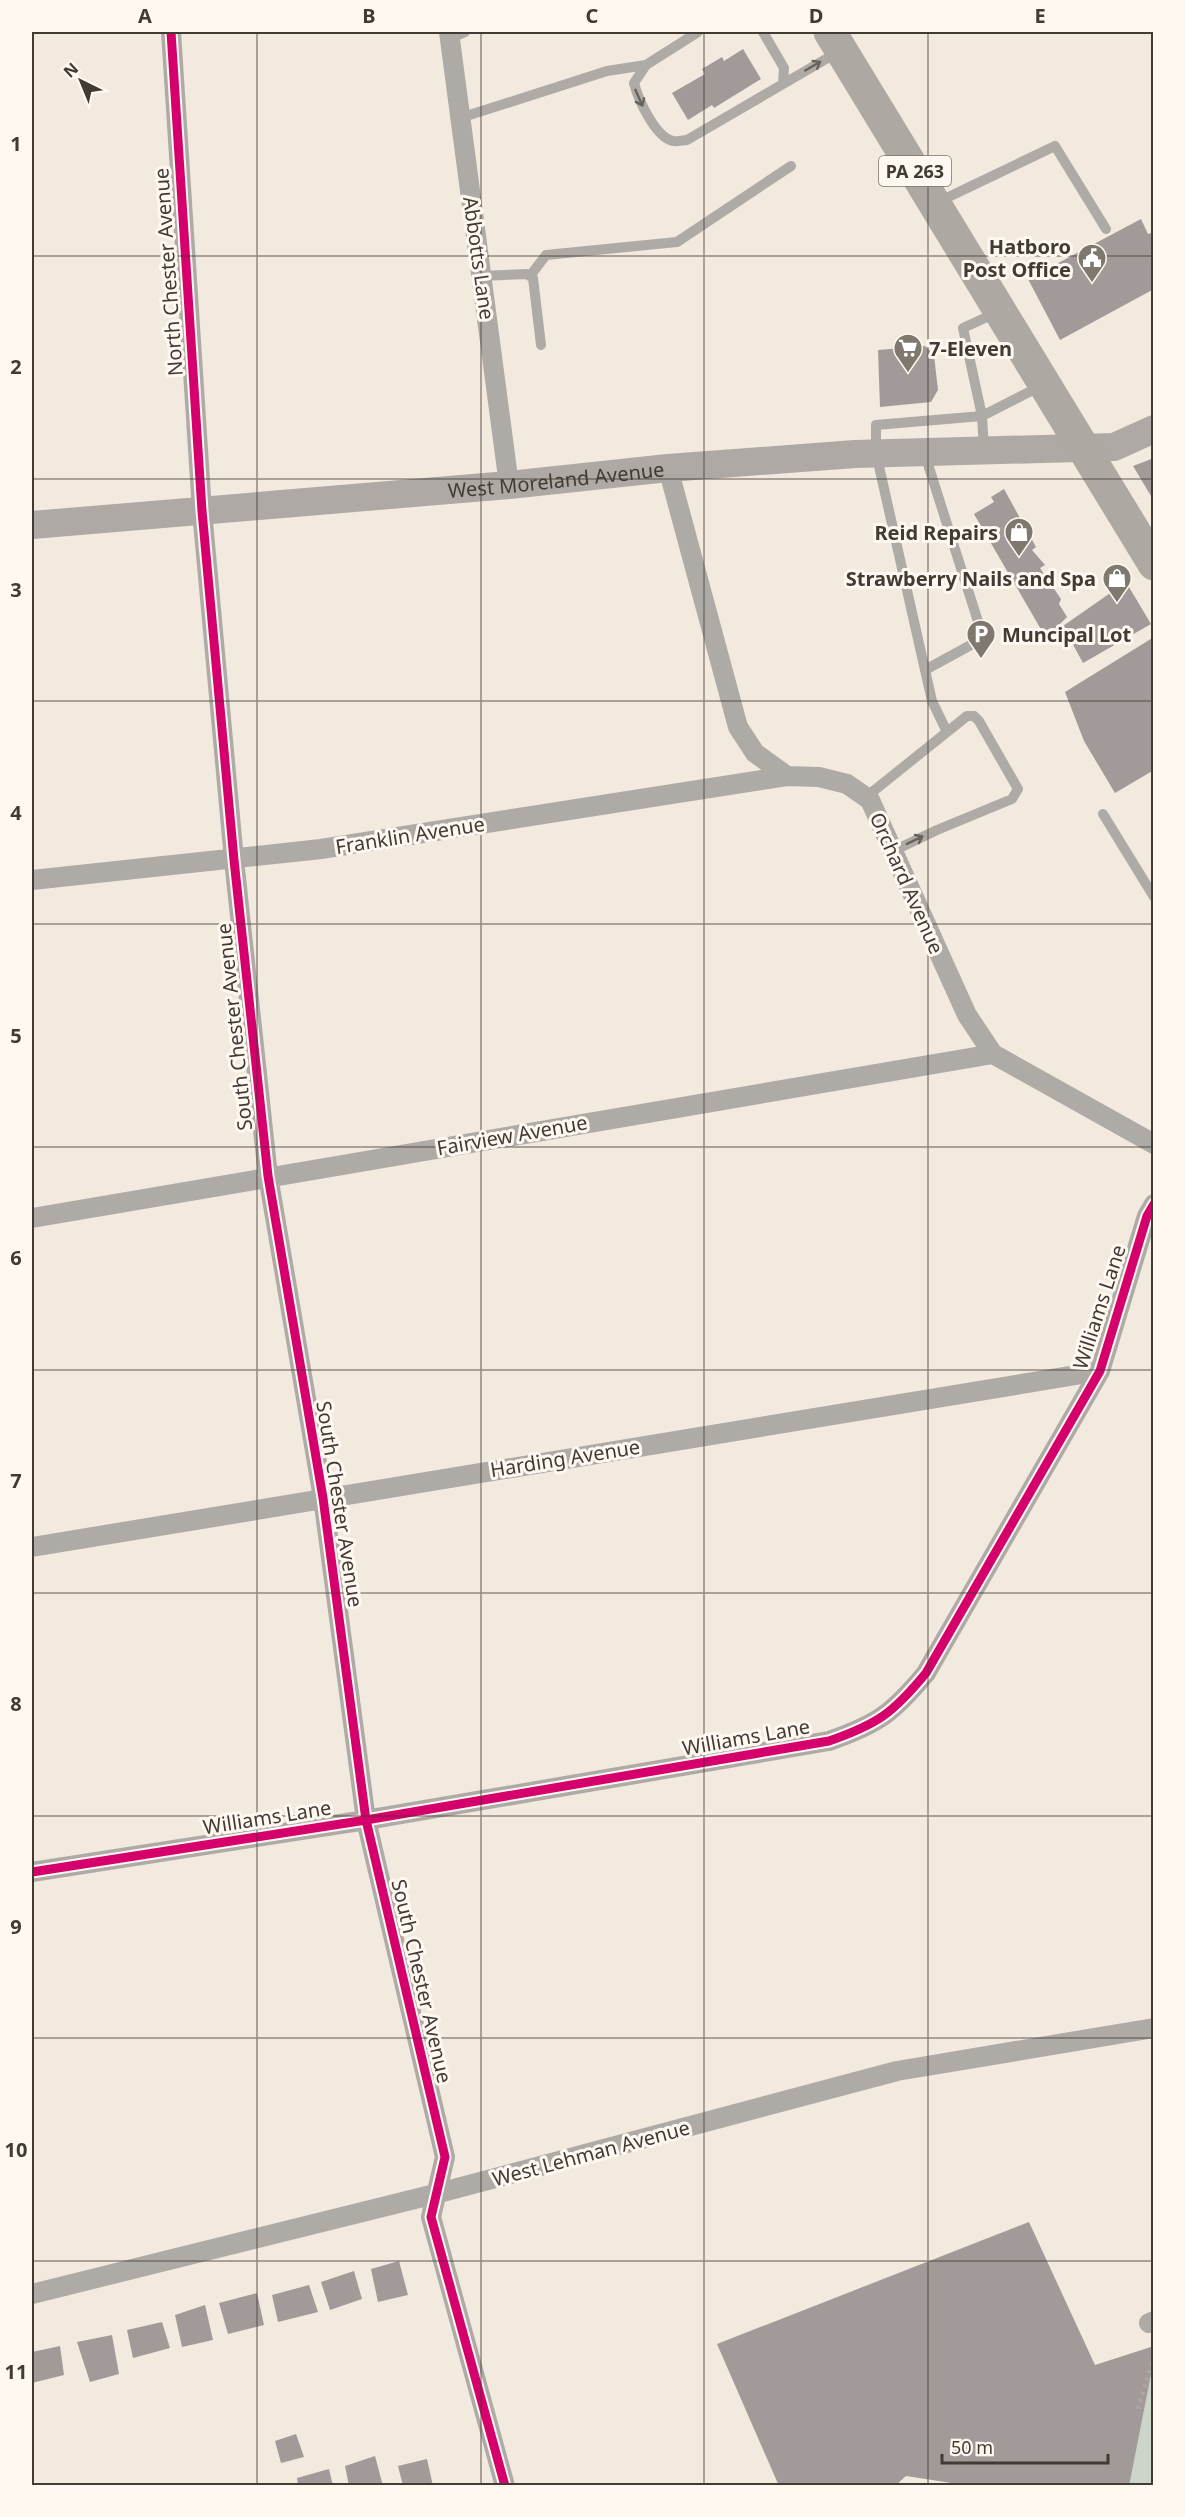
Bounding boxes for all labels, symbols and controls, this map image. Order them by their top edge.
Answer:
text: A [138,2,152,29]
text: B [362,2,376,29]
text: C [586,2,599,29]
text: D [809,2,823,29]
text: E [1034,2,1046,29]
north arrow [51,51,111,111]
text: N [59,58,83,83]
one-way arrow [805,60,822,72]
one-way arrow [634,89,646,107]
text: 1 [10,130,22,157]
road number: PA 263 [879,156,951,186]
street label: North Chester Avenue [147,167,189,377]
street label: Abbotts Lane [457,195,501,321]
place label: Hatboro Post Office [963,233,1071,283]
public building icon: Hatboro Post Office [1076,242,1108,284]
supermarket icon: 7-Eleven [892,332,924,374]
place label: 7-Eleven [929,335,1012,362]
text: 2 [10,353,22,380]
street label: West Moreland Avenue [447,455,666,504]
shop icon: Reid Repairs [1003,516,1035,558]
place label: Reid Repairs [874,519,998,546]
shop icon: Strawberry Nails and Spa [1101,562,1133,604]
place label: Strawberry Nails and Spa [846,565,1096,592]
text: 3 [10,576,22,603]
parking icon: Muncipal Lot [965,618,997,660]
place label: Muncipal Lot [1002,621,1132,648]
text: 4 [10,799,22,826]
street label: Orchard Avenue [864,808,950,958]
street label: Franklin Avenue [334,810,486,860]
one-way arrow [906,834,924,846]
street label: South Chester Avenue [210,922,258,1132]
text: 5 [10,1022,22,1049]
street label: Fairview Avenue [435,1108,589,1162]
street label: Williams Lane [1066,1241,1132,1373]
text: 6 [10,1244,22,1271]
street label: South Chester Avenue [310,1399,370,1609]
street label: Harding Avenue [488,1433,642,1483]
text: 7 [10,1467,22,1494]
text: 8 [10,1690,22,1717]
street label: Williams Lane [680,1712,812,1762]
street label: Williams Lane [201,1794,333,1840]
street label: South Chester Avenue [385,1876,459,2086]
text: 9 [10,1913,22,1940]
street label: West Lehman Avenue [489,2114,693,2192]
text: 10 [5,2136,27,2163]
text: 11 [5,2358,27,2385]
scale bar [942,2427,1108,2465]
text: 50 m [951,2435,993,2459]

